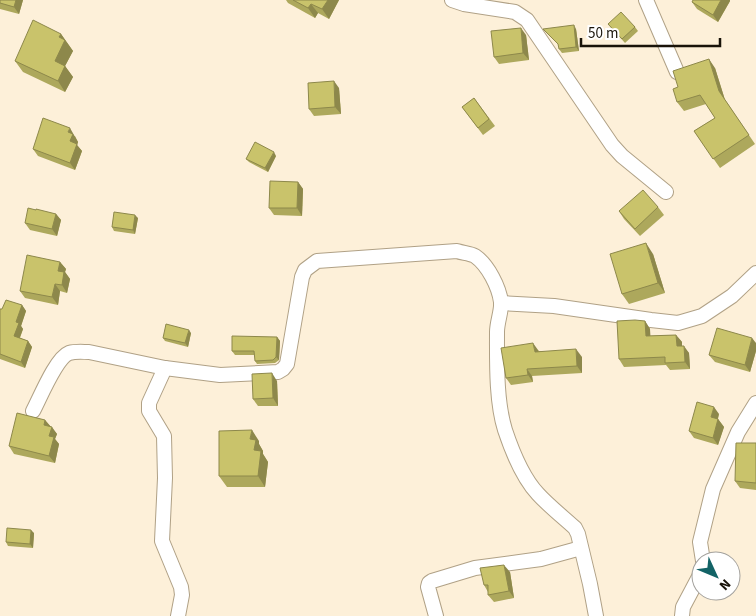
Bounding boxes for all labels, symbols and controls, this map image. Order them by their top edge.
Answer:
scale bar [581,15,720,47]
text: 50 m [588,23,618,44]
north arrow [691,551,741,601]
text: N [714,574,735,595]

